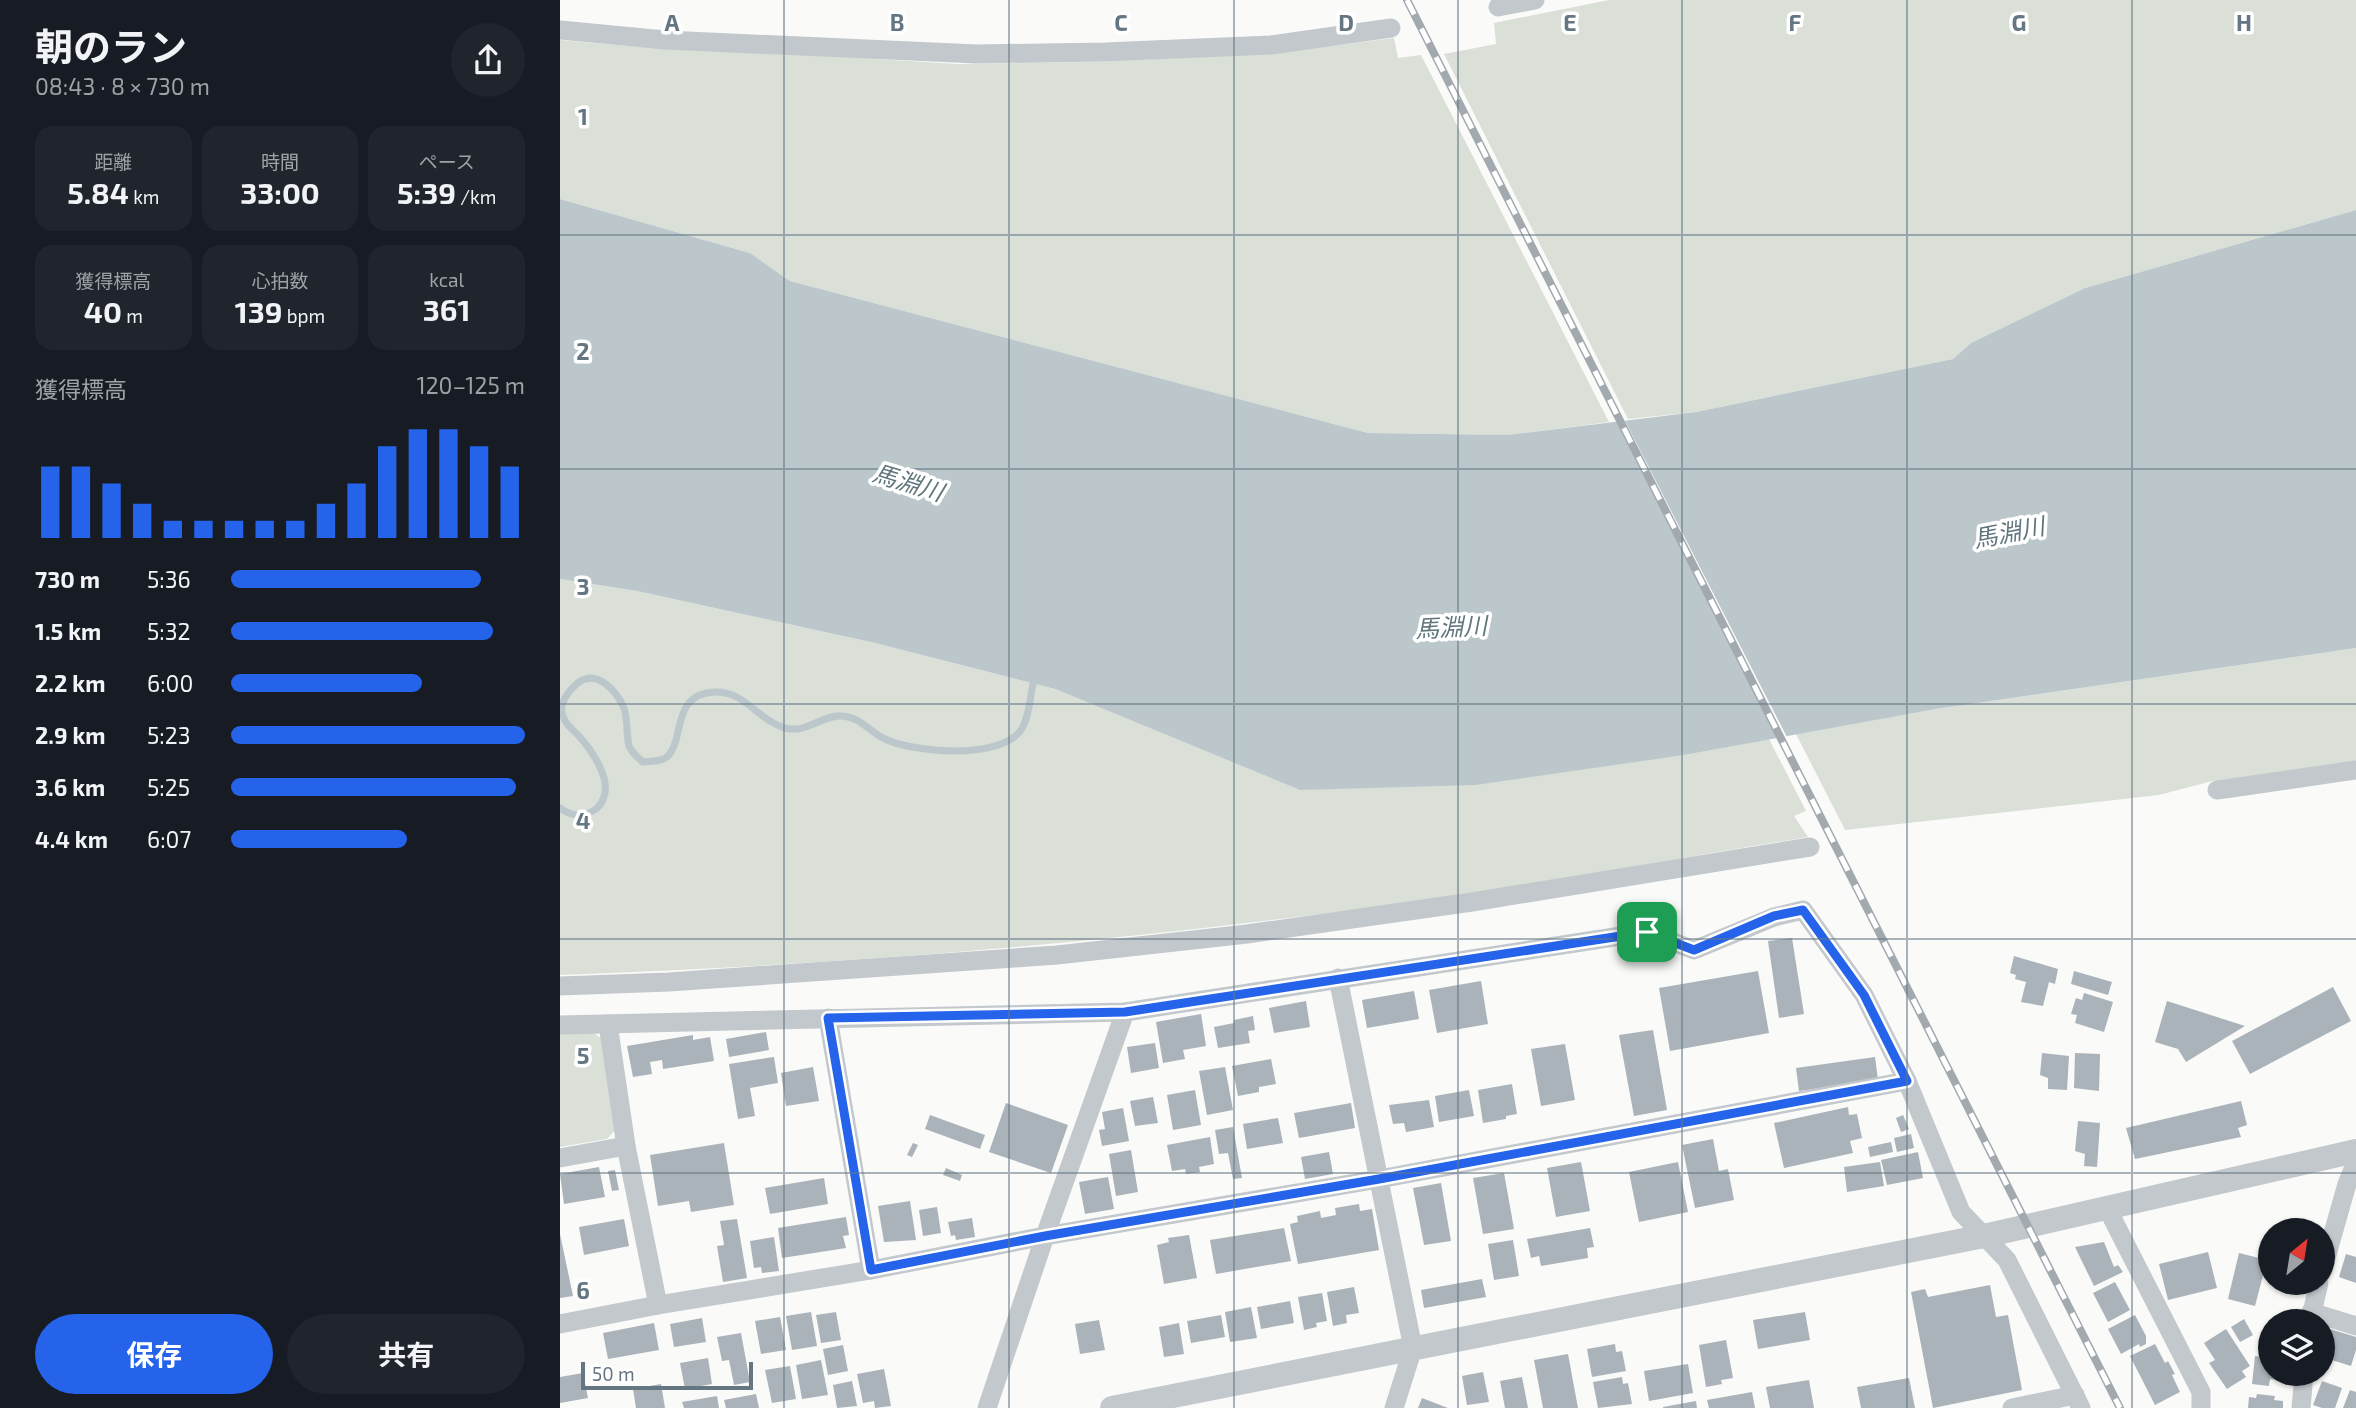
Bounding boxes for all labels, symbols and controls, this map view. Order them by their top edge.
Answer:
text: A [664,8,680,36]
text: B [890,8,904,36]
text: C [1114,8,1128,36]
text: D [1338,8,1354,36]
text: E [1563,8,1577,36]
text: F [1789,8,1802,36]
text: G [2012,8,2026,36]
text: H [2236,8,2252,36]
text: 朝のラン [35,23,187,69]
button: share [451,23,525,97]
text: 08:43 · 8 × 730 m [35,72,210,100]
text: 1 [578,102,588,130]
text: 距離 [94,150,132,173]
text: 時間 [261,150,299,173]
text: ペース [419,150,475,173]
text: 5.84 [67,174,129,210]
text: 33:00 [240,174,320,210]
text: 5:39 [397,174,456,210]
text: km [129,185,159,208]
text: /km [456,185,496,208]
text: kcal [429,268,464,291]
text: 獲得標高 [75,269,151,292]
text: 心拍数 [251,269,309,292]
text: 361 [423,291,471,327]
text: 40 [84,293,122,329]
text: 139 [235,293,282,329]
text: m [122,304,143,327]
text: bpm [282,304,325,327]
text: 2 [576,337,590,365]
text: 120–125 m [416,371,525,399]
text: 獲得標高 [35,375,127,403]
water label: 馬淵川 [870,457,950,507]
water label: 馬淵川 [1971,510,2050,553]
text: 730 m [35,565,100,593]
text: 5:36 [147,565,191,593]
text: 3 [576,572,590,600]
water label: 馬淵川 [1414,610,1491,643]
text: 1.5 km [35,617,101,645]
text: 5:32 [147,617,190,645]
text: 2.2 km [35,669,105,697]
text: 6:00 [147,669,193,697]
text: 2.9 km [35,721,106,749]
text: 5:23 [147,721,190,749]
text: 3.6 km [35,773,105,801]
text: 5:25 [147,773,190,801]
text: 4 [576,806,590,834]
text: 4.4 km [35,825,108,853]
text: 6:07 [147,825,191,853]
pin [1617,902,1677,962]
icon: arrive [1628,913,1666,951]
text: 5 [577,1041,589,1069]
north arrow [2258,1218,2334,1295]
map controls [2258,1218,2335,1386]
text: 6 [576,1276,590,1304]
button: layers [2258,1309,2335,1386]
button: 保存 [35,1314,273,1394]
button: 共有 [287,1314,525,1394]
scale bar [581,1359,752,1391]
text: 50 m [592,1362,635,1385]

